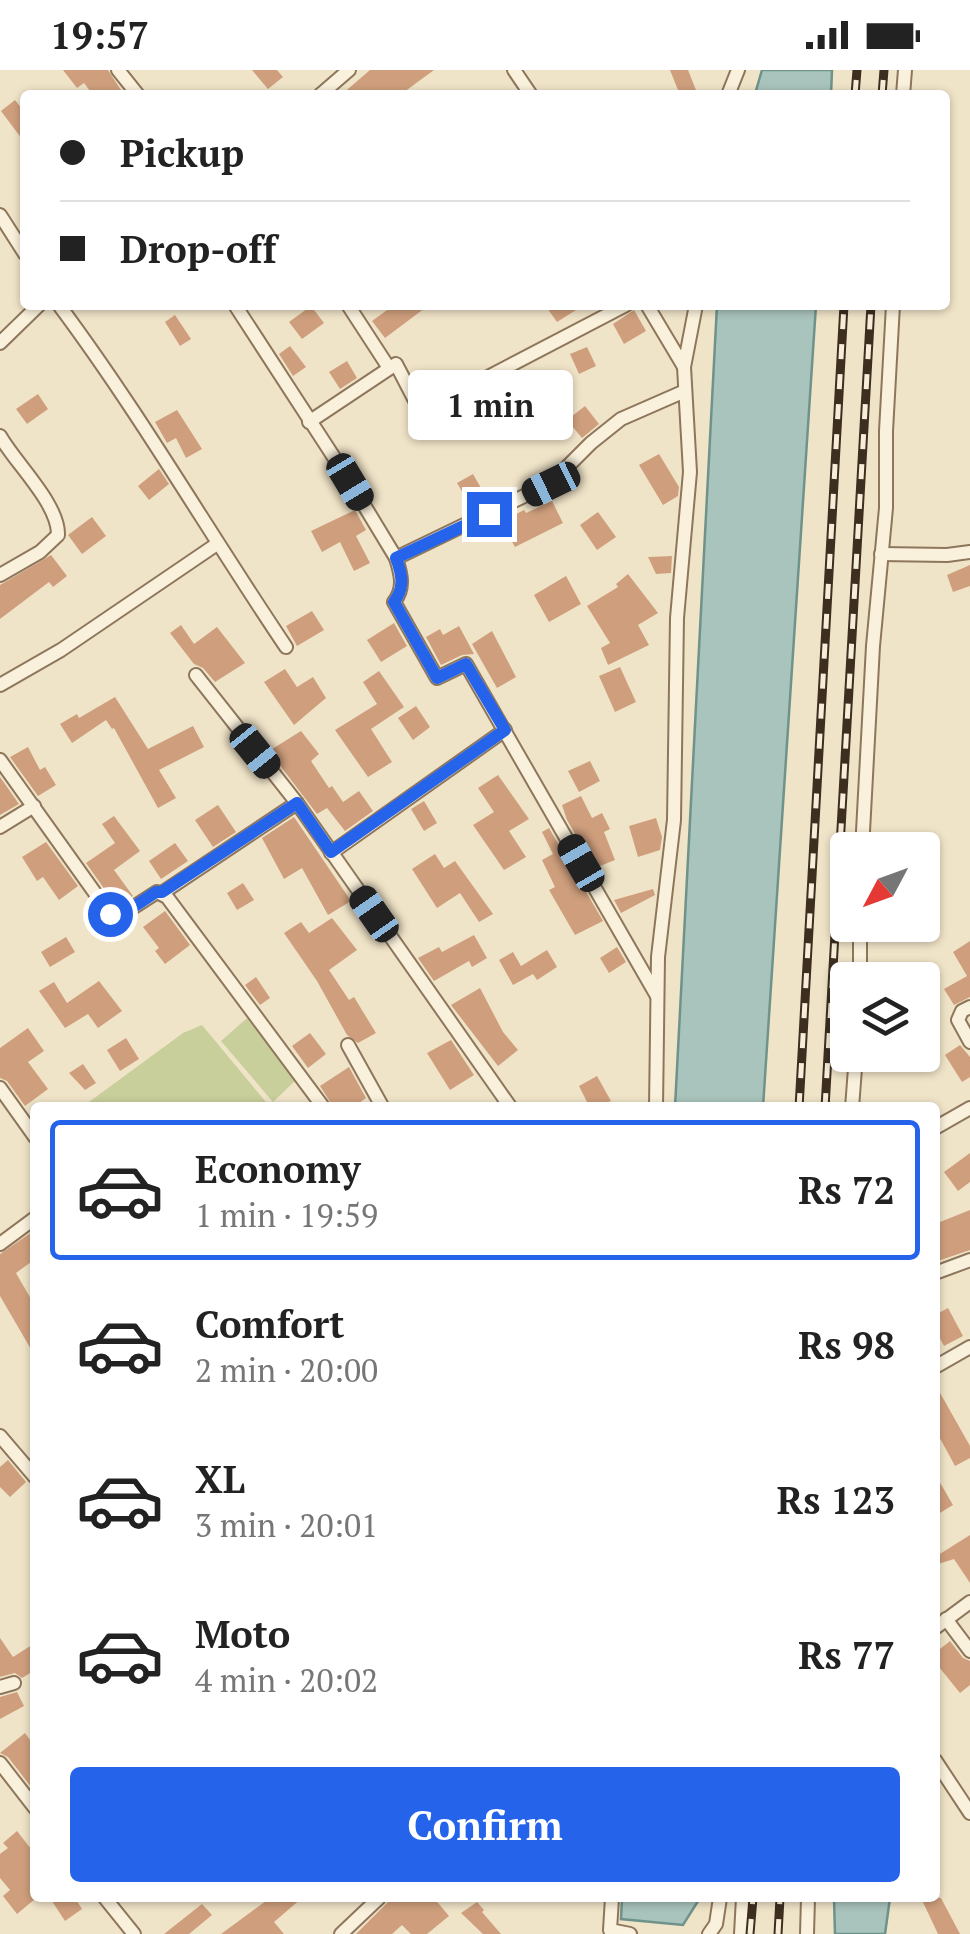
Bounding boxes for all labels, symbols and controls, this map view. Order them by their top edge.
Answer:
text: 19:57 [50,10,149,60]
text: Pickup [120,128,244,178]
text: Drop-off [120,224,277,274]
callout: 1 min [406,369,572,439]
text: 1 min [447,384,534,426]
car [322,449,378,515]
car [517,457,585,511]
route end [467,492,512,537]
car [224,718,286,784]
car [553,830,609,896]
north arrow [830,832,940,942]
map controls [830,832,940,1072]
car [345,881,403,947]
route start [88,892,133,937]
button: layers [830,962,940,1072]
text: Economy [195,1144,361,1194]
icon: car [75,1145,165,1235]
text: Rs 72 [798,1165,895,1215]
text: 1 min · 19:59 [195,1194,378,1236]
text: Comfort [195,1299,344,1349]
icon: car [75,1300,165,1390]
text: Rs 98 [798,1320,895,1370]
text: 2 min · 20:00 [195,1349,378,1391]
text: XL [195,1454,245,1504]
icon: car [75,1455,165,1545]
text: Rs 123 [777,1475,895,1525]
text: 3 min · 20:01 [195,1504,378,1546]
text: Moto [195,1609,290,1659]
icon: car [75,1610,165,1700]
text: Rs 77 [798,1630,895,1680]
text: 4 min · 20:02 [195,1659,378,1701]
button: Confirm [70,1767,900,1882]

